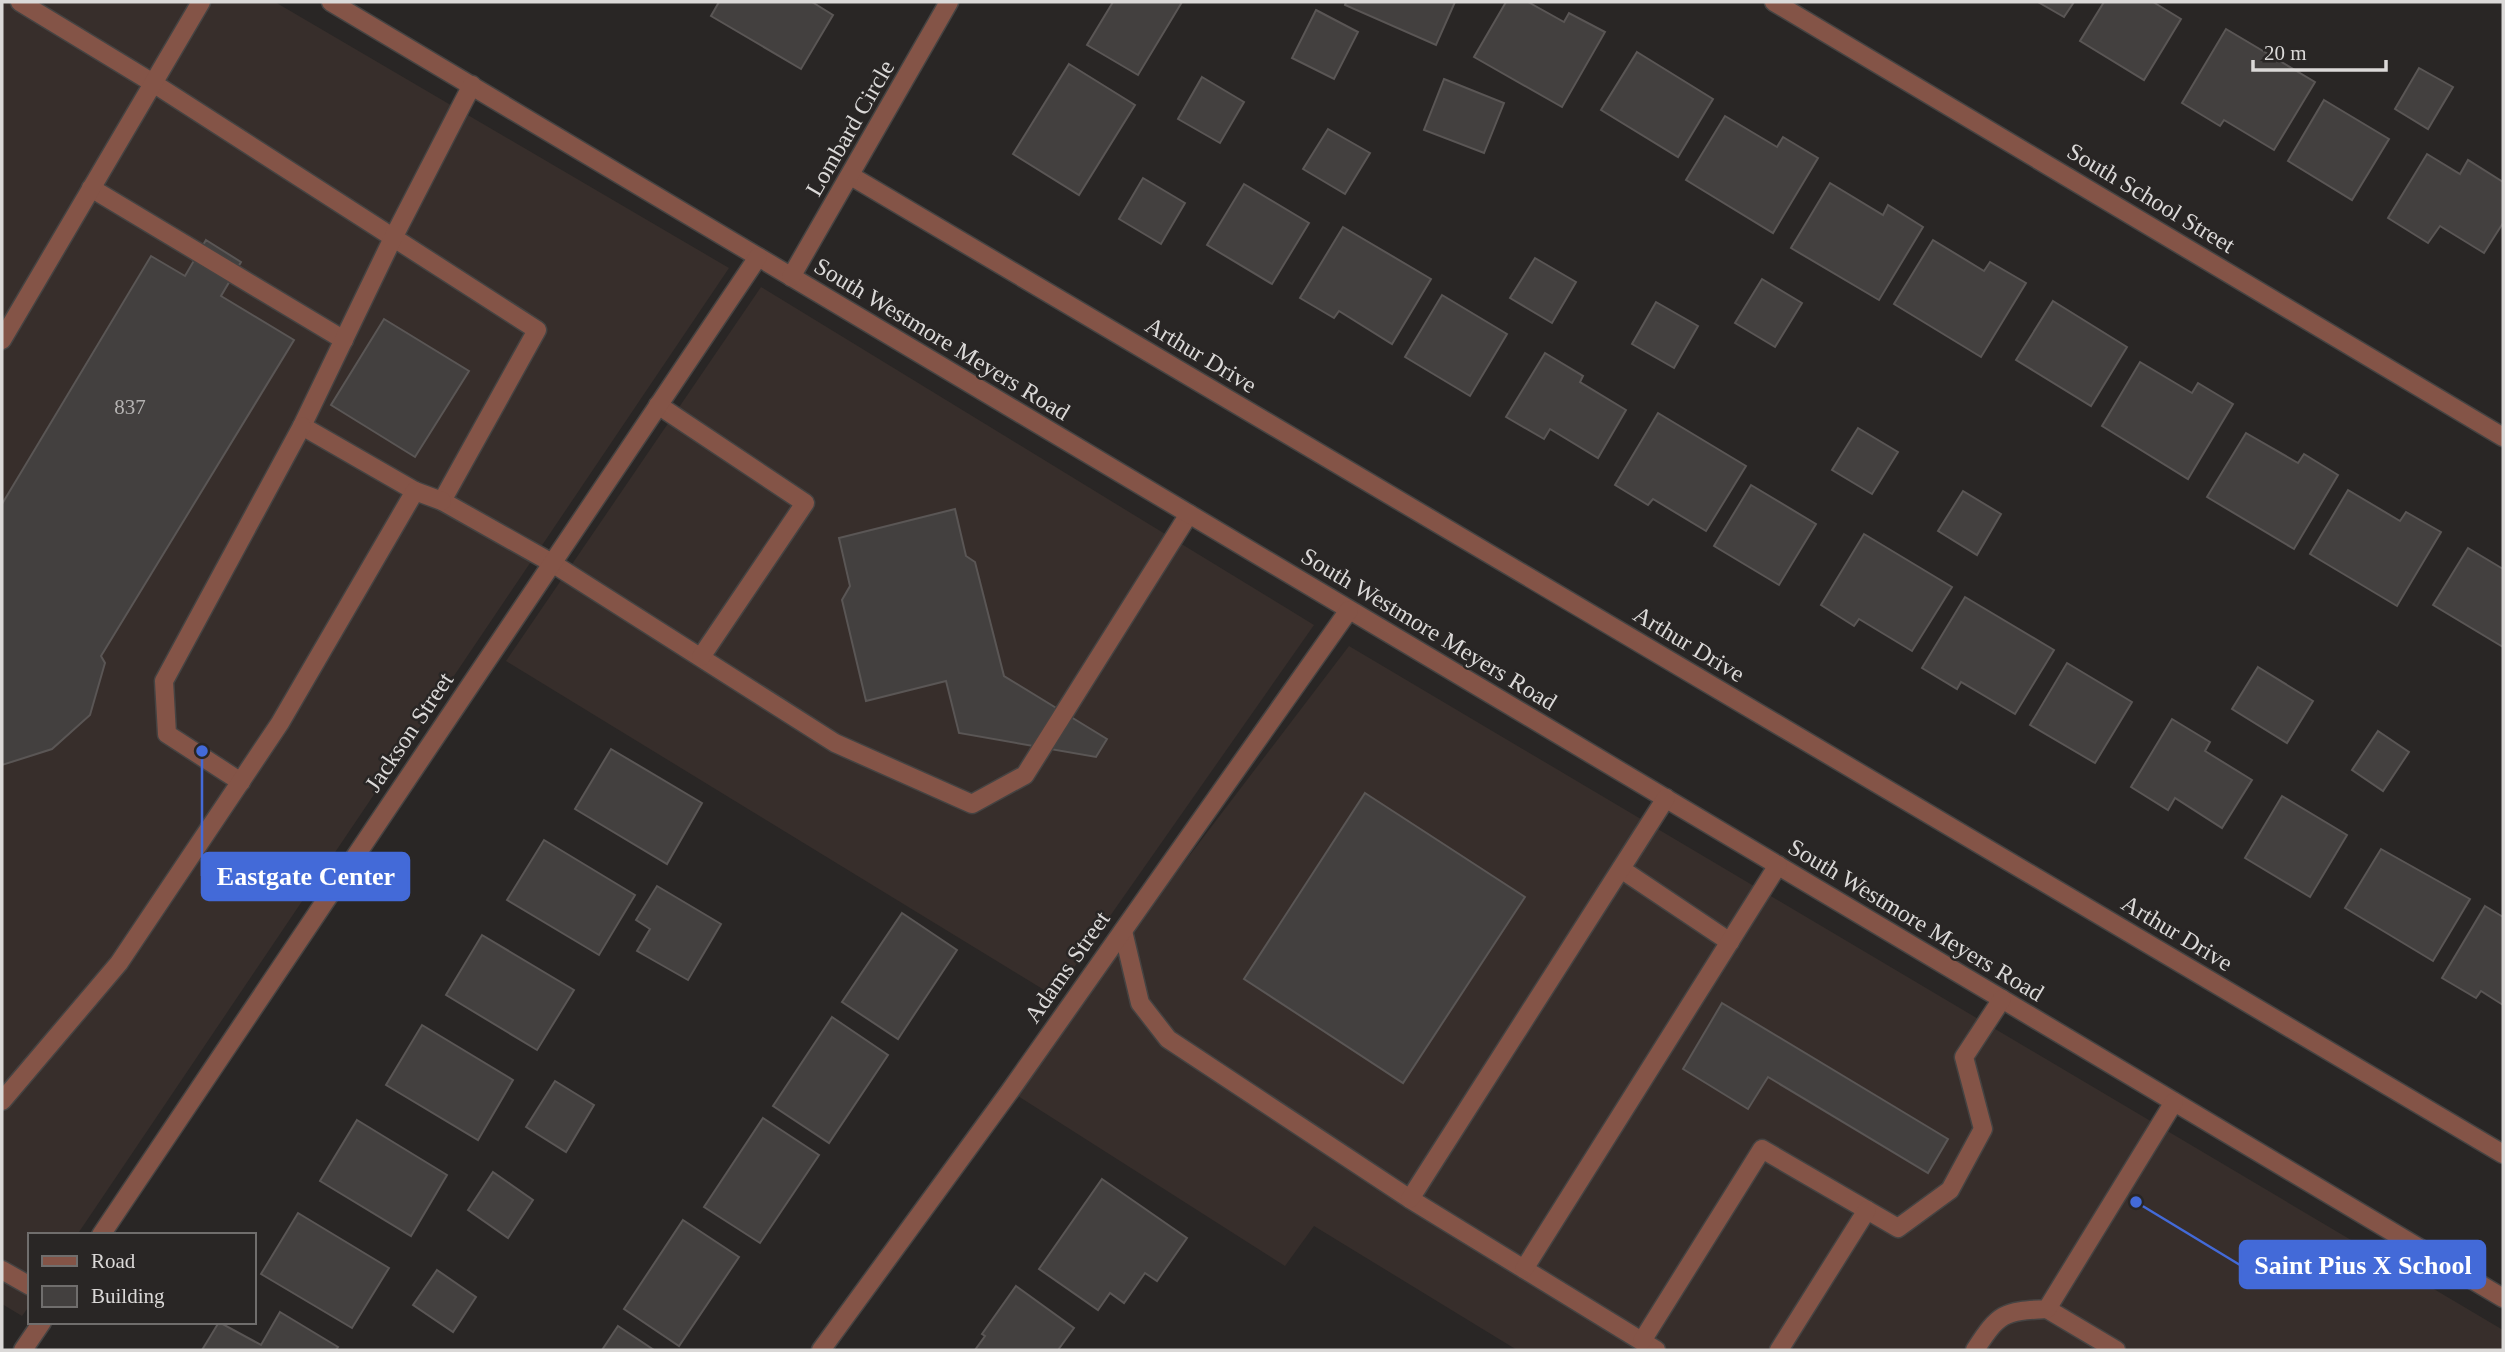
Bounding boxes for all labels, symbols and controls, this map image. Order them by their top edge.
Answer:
scale bar [2253,28,2386,72]
text: 20 m [2264,41,2307,65]
street label: Lombard Circle [801,55,899,201]
street label: South School Street [2063,138,2240,258]
street label: South Westmore Meyers Road [810,252,1074,426]
street label: Arthur Drive [1141,312,1261,398]
house number: 837 [114,395,146,419]
street label: South Westmore Meyers Road [1297,542,1561,716]
street label: Arthur Drive [1629,601,1749,687]
street label: Jackson Street [360,667,459,796]
street label: South Westmore Meyers Road [1784,833,2048,1007]
callout: Eastgate Center [202,853,409,900]
text: Eastgate Center [217,862,395,891]
street label: Arthur Drive [2117,890,2237,976]
street label: Adams Street [1019,906,1115,1028]
legend [28,1233,256,1324]
callout: Saint Pius X School [2240,1241,2485,1288]
text: Road [91,1249,136,1273]
text: Saint Pius X School [2254,1251,2472,1280]
text: Building [91,1284,165,1308]

